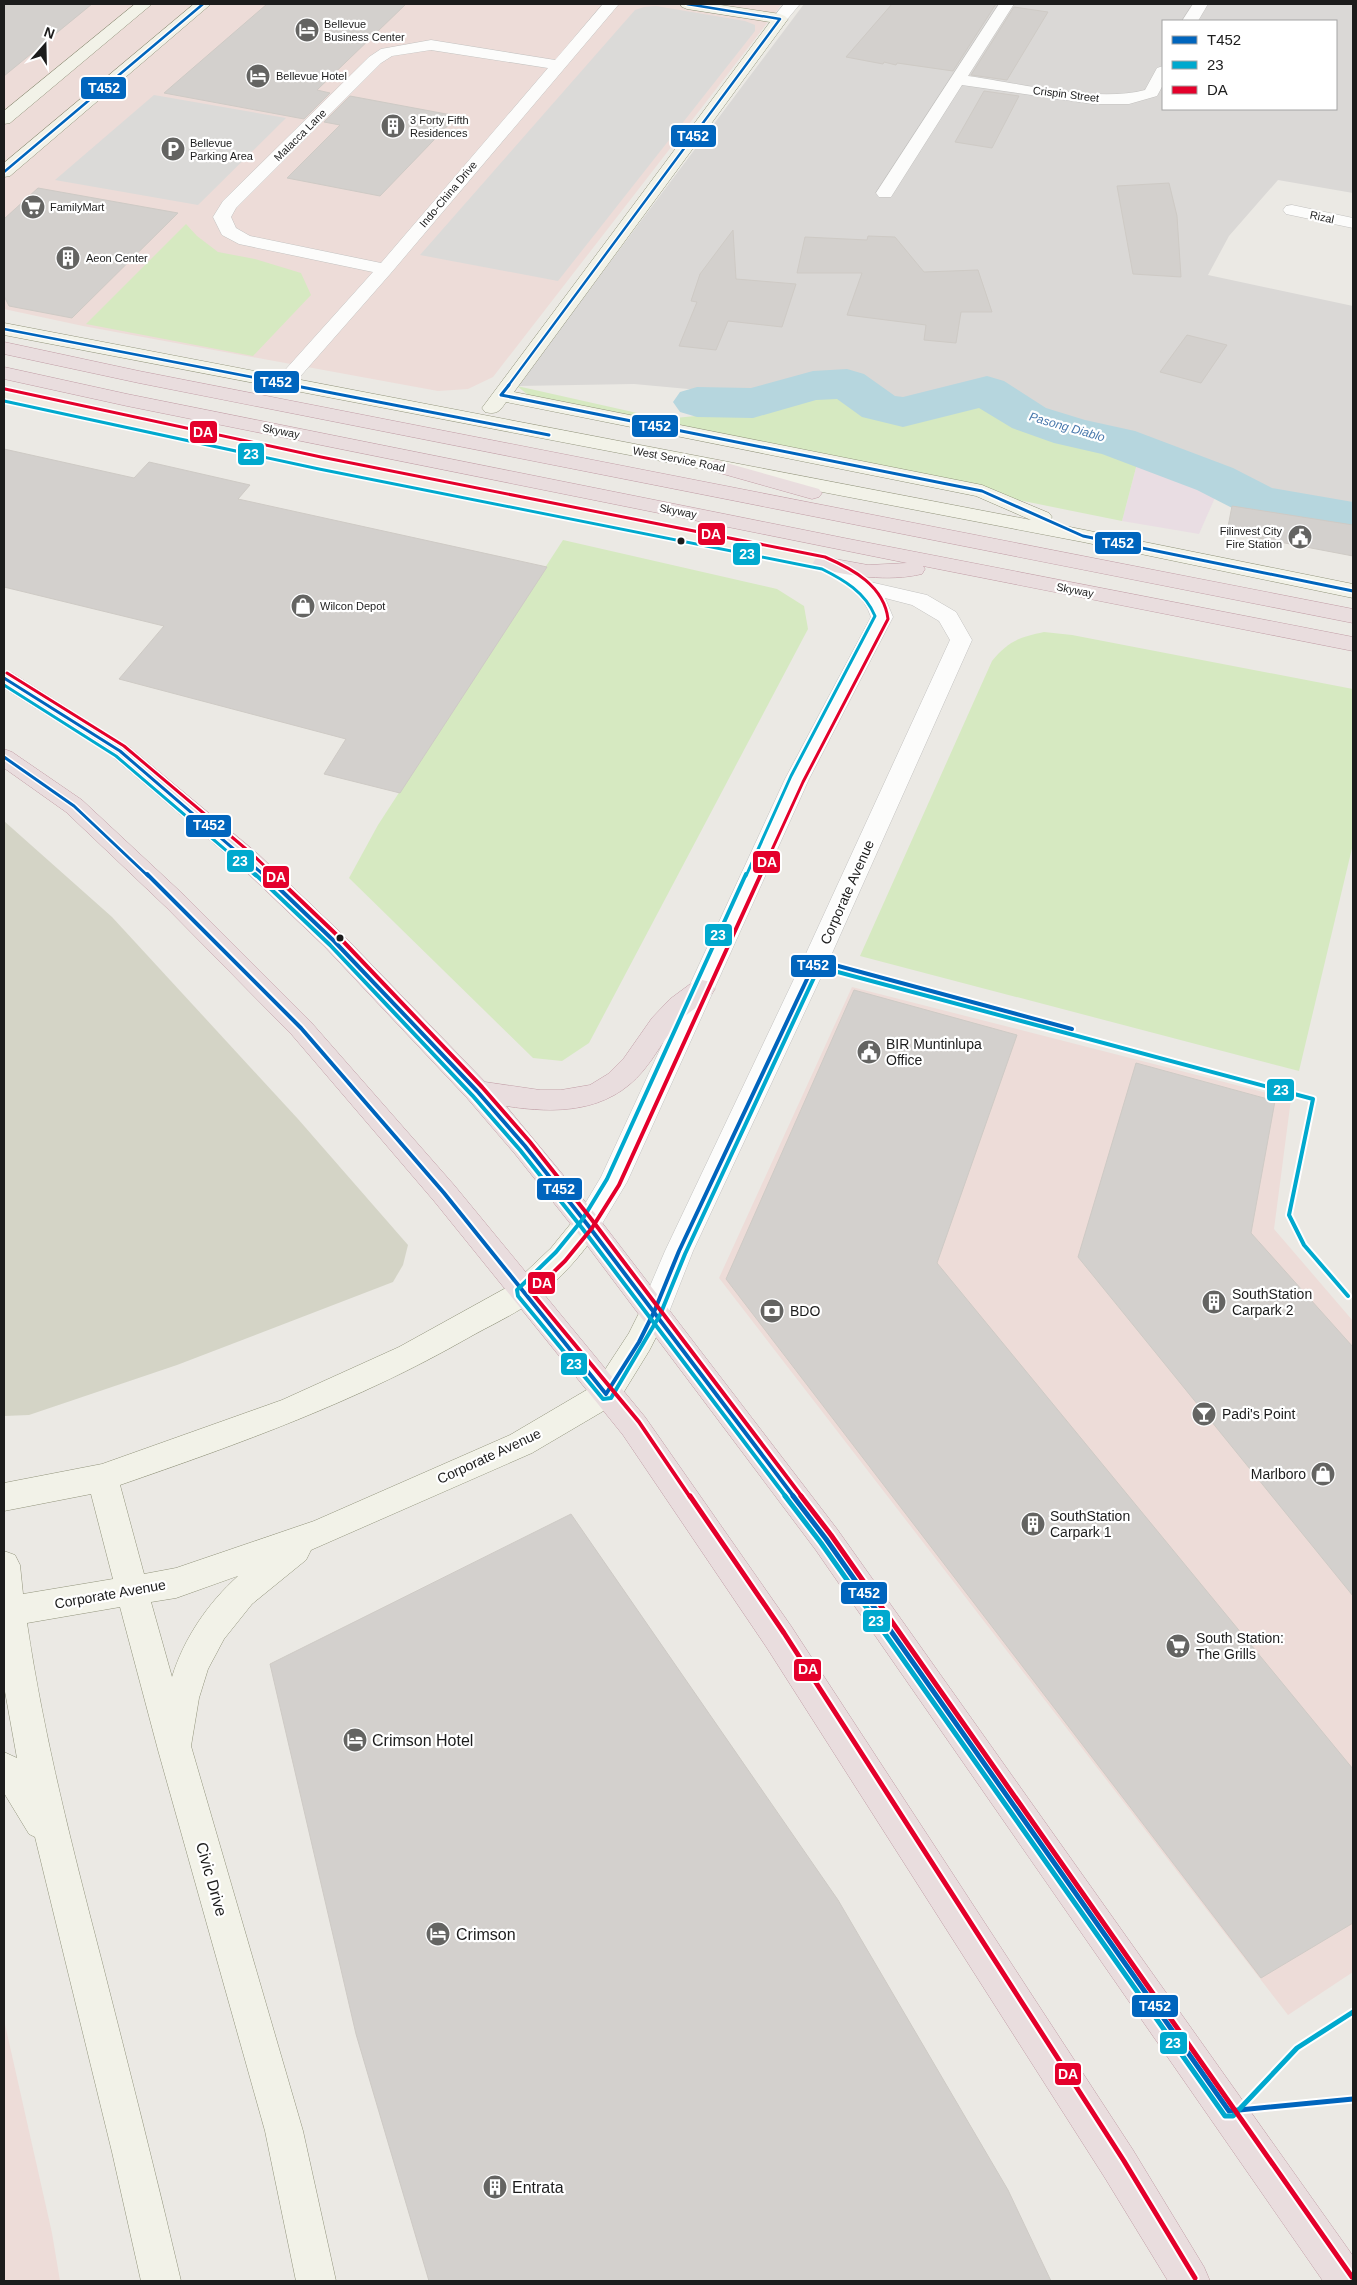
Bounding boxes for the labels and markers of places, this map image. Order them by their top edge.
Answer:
hotel icon: Bellevue Business Center [294,17,320,43]
place label: Bellevue Business Center [324,18,405,43]
hotel icon: Bellevue Hotel [245,63,271,89]
place label: Bellevue Hotel [276,70,347,82]
building icon: 3 Forty Fifth Residences [380,113,406,139]
place label: 3 Forty Fifth Residences [410,114,469,139]
parking icon: Bellevue Parking Area [160,136,186,162]
place label: Bellevue Parking Area [190,137,254,162]
supermarket icon: FamilyMart [20,194,46,220]
place label: FamilyMart [50,201,104,213]
building icon: Aeon Center [55,245,81,271]
place label: Aeon Center [86,252,148,264]
public building icon: Filinvest City Fire Station [1287,524,1313,550]
place label: Filinvest City Fire Station [1220,525,1282,550]
unlabelled marker [676,536,686,546]
shop icon: Wilcon Depot [290,593,316,619]
place label: Wilcon Depot [320,600,385,612]
unlabelled marker [335,933,345,943]
place label: BIR Muntinlupa Office [886,1036,982,1068]
public building icon: BIR Muntinlupa Office [856,1039,882,1065]
place label: SouthStation Carpark 2 [1232,1286,1312,1318]
building icon: SouthStation Carpark 2 [1201,1289,1227,1315]
bank icon: BDO [759,1298,785,1324]
place label: BDO [790,1303,820,1319]
bar icon: Padi's Point [1191,1401,1217,1427]
place label: Padi's Point [1222,1406,1296,1422]
shop icon: Marlboro [1310,1461,1336,1487]
place label: Marlboro [1251,1466,1306,1482]
place label: SouthStation Carpark 1 [1050,1508,1130,1540]
building icon: SouthStation Carpark 1 [1020,1511,1046,1537]
place label: South Station: The Grills [1196,1630,1284,1662]
supermarket icon: South Station: The Grills [1165,1633,1191,1659]
hotel icon: Crimson Hotel [342,1727,368,1753]
place label: Crimson Hotel [372,1732,473,1749]
hotel icon: Crimson [425,1921,451,1947]
place label: Crimson [456,1926,516,1943]
building icon: Entrata [482,2174,508,2200]
place label: Entrata [512,2179,564,2196]

